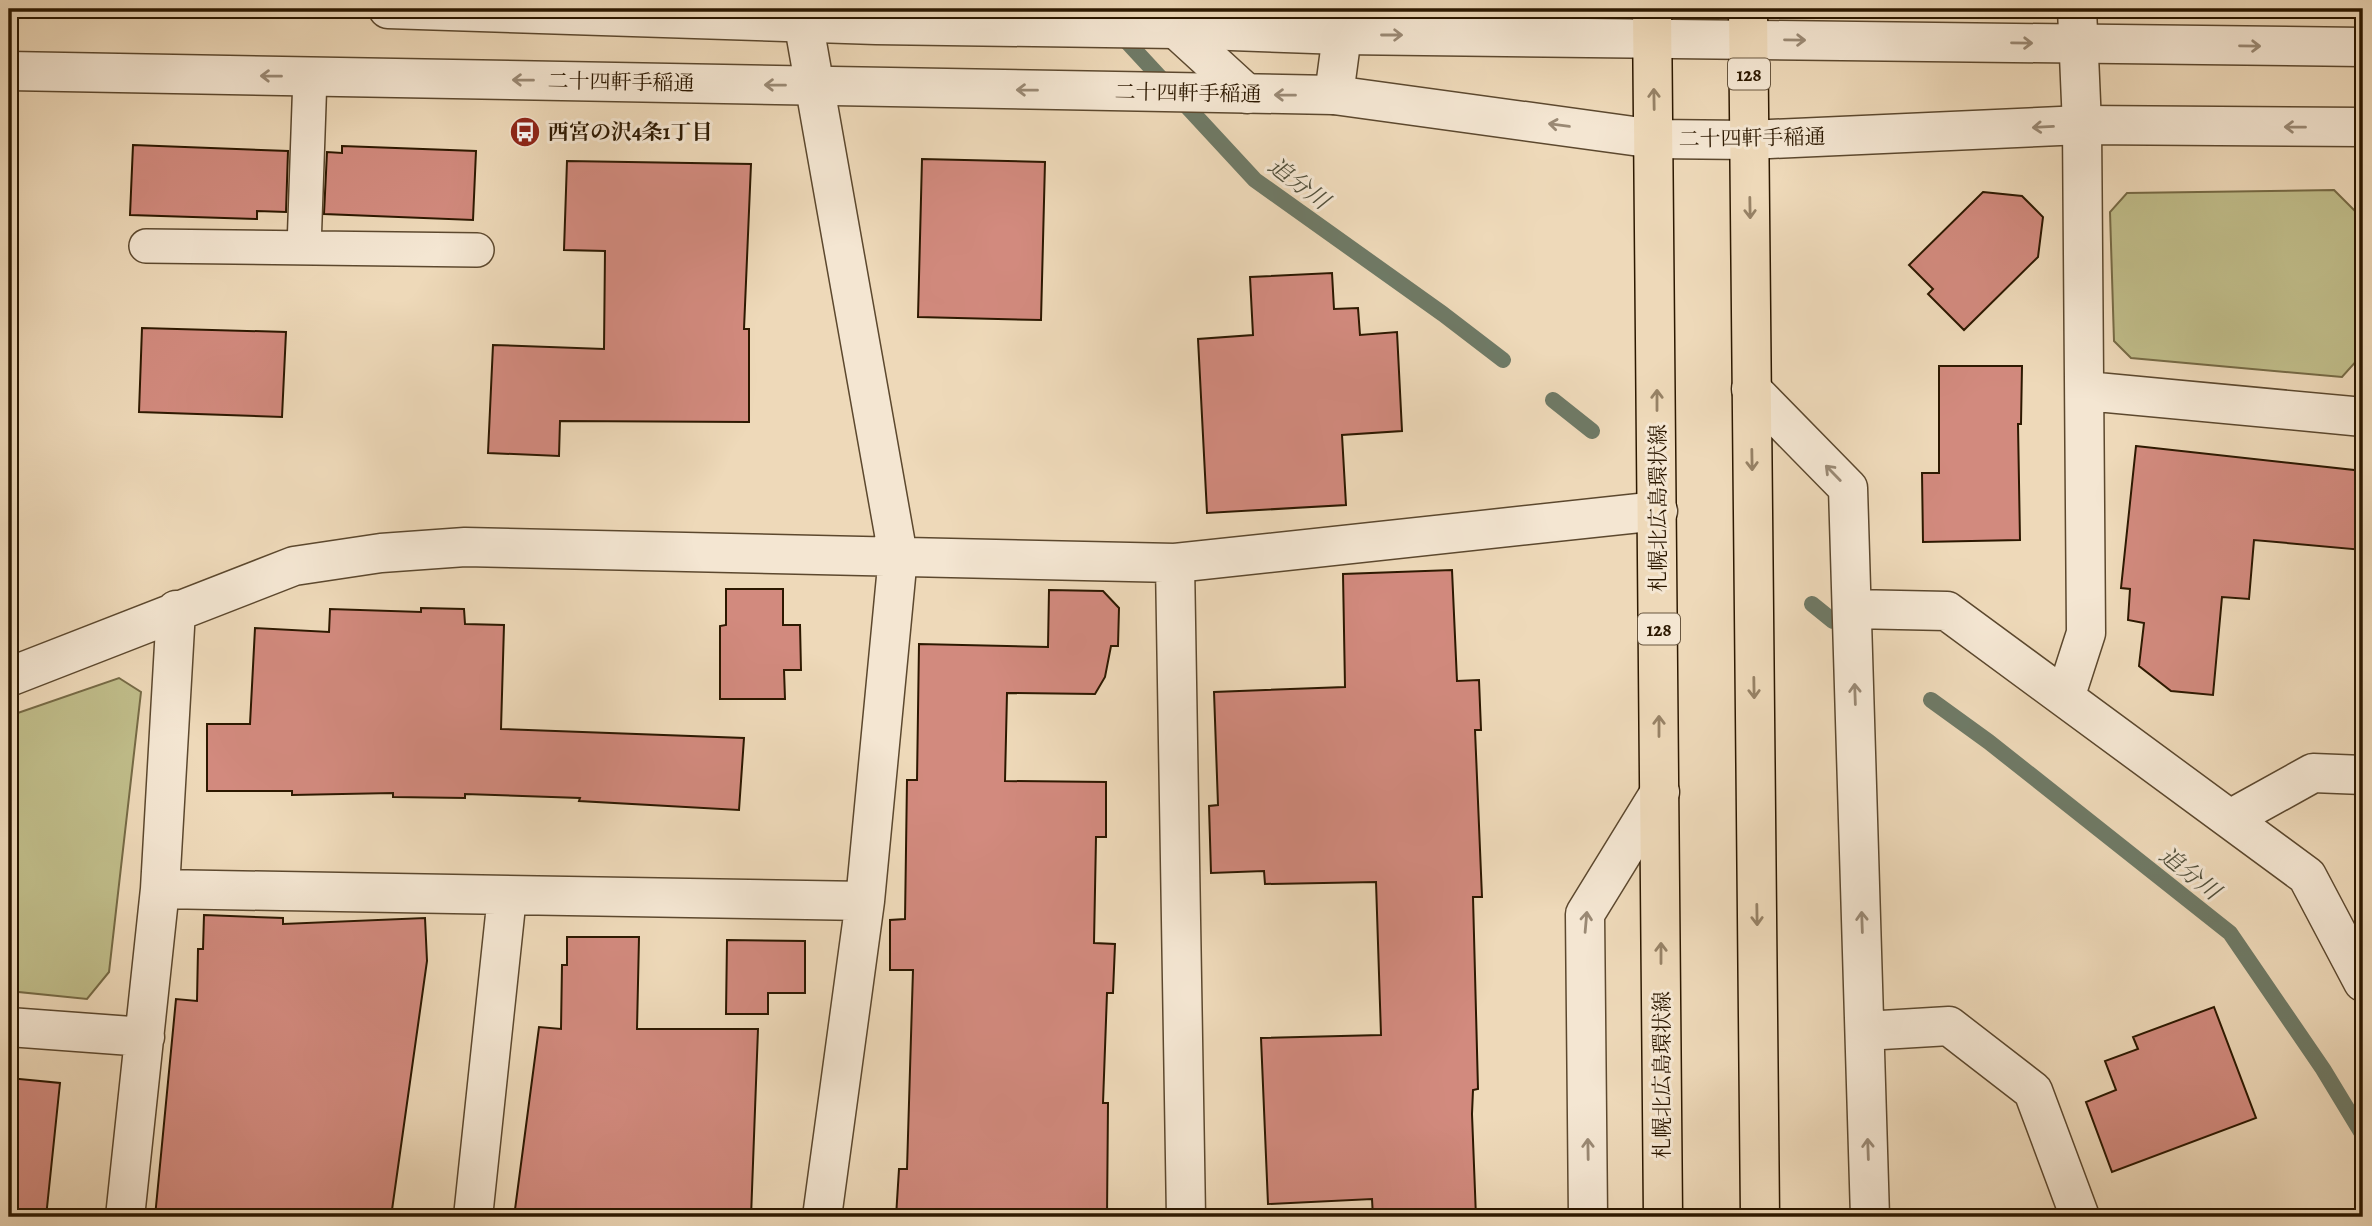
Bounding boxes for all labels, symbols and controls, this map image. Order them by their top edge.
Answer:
one-way arrow [1381,28,1404,42]
one-way arrow [1783,33,1806,47]
one-way arrow [2010,36,2033,50]
one-way arrow [2238,39,2261,52]
road number: 128 [1728,58,1770,90]
street label: 二十四軒手稲通 [547,67,695,97]
one-way arrow [260,69,283,82]
one-way arrow [511,73,534,87]
one-way arrow [763,78,786,92]
street label: 二十四軒手稲通 [1114,78,1262,108]
one-way arrow [1015,83,1038,97]
one-way arrow [1273,88,1296,101]
one-way arrow [1648,88,1661,111]
bus stop icon: 西宮の沢4条1丁目 [508,115,542,149]
place label: 西宮の沢4条1丁目 [548,118,712,146]
one-way arrow [1548,118,1571,131]
one-way arrow [2032,120,2055,133]
one-way arrow [2284,120,2307,134]
street label: 二十四軒手稲通 [1678,123,1826,153]
water label: 追分川 [1262,150,1338,218]
one-way arrow [1743,197,1757,220]
one-way arrow [1650,389,1664,412]
street label: 札幌北広島環状線 [1644,424,1672,592]
one-way arrow [1745,449,1759,472]
one-way arrow [1825,465,1842,482]
road number: 128 [1638,614,1680,644]
one-way arrow [1747,676,1761,699]
one-way arrow [1848,683,1861,706]
one-way arrow [1652,714,1666,737]
water label: 追分川 [2153,840,2229,909]
one-way arrow [1750,904,1763,927]
one-way arrow [1855,910,1868,933]
one-way arrow [1580,911,1593,934]
one-way arrow [1654,942,1668,965]
street label: 札幌北広島環状線 [1648,991,1676,1159]
one-way arrow [1581,1138,1594,1161]
one-way arrow [1862,1138,1875,1161]

